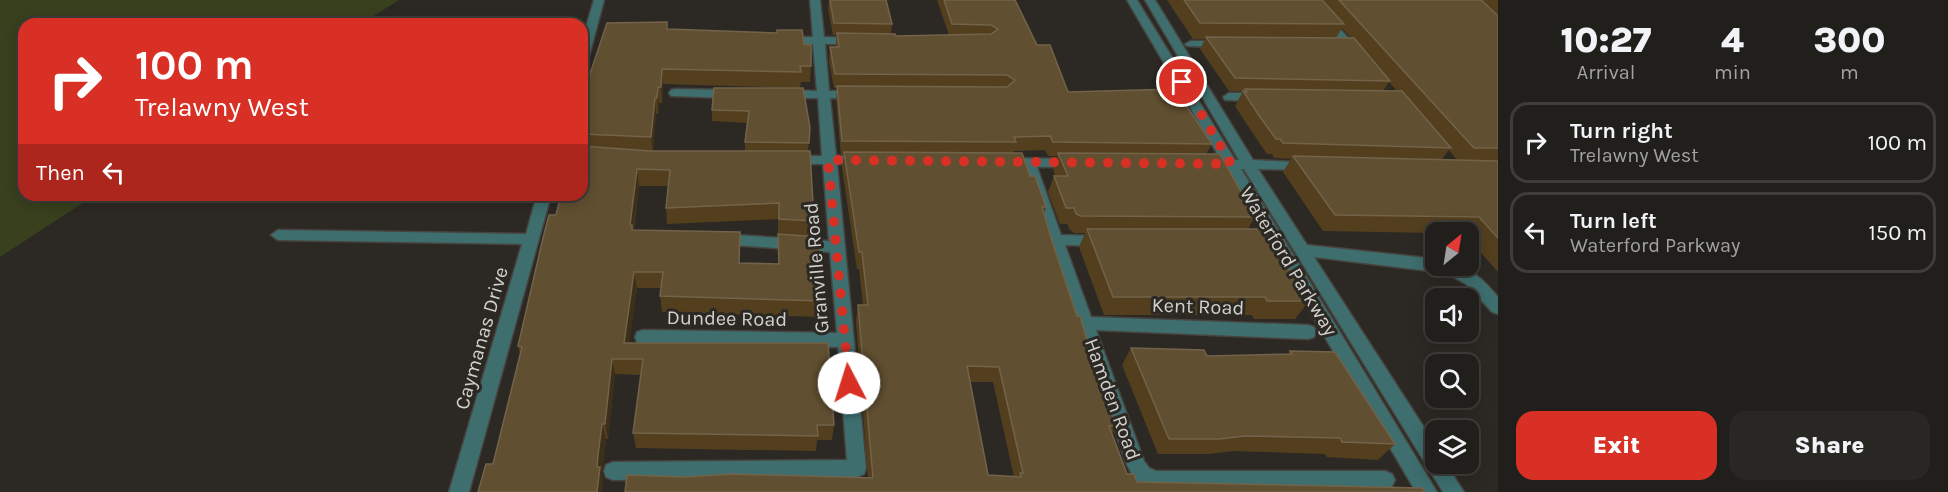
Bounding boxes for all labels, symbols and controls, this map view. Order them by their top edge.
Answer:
text: 10:27 [1561,19,1652,61]
text: 4 [1721,19,1744,61]
text: 300 [1813,19,1885,61]
text: 100 m [135,40,254,90]
icon: right [36,42,114,120]
pin [1156,56,1207,107]
text: Arrival [1577,61,1635,84]
text: min [1714,61,1751,84]
text: m [1840,61,1859,84]
icon: arrive [1165,65,1198,98]
text: Trelawny West [135,91,309,123]
text: Turn right [1570,118,1673,144]
icon: right [1519,126,1552,159]
text: 100 m [1868,130,1927,156]
text: Trelawny West [1570,144,1699,167]
icon: left [97,156,130,189]
text: Then [36,160,85,186]
street label: Waterford Parkway [1235,182,1342,340]
street label: Granville Road [799,201,834,334]
text: Turn left [1570,208,1657,234]
icon: left [1519,216,1552,249]
text: 150 m [1868,220,1927,246]
north arrow [1425,222,1479,276]
map controls [1425,222,1479,474]
text: Waterford Parkway [1570,234,1740,257]
street label: Caymanas Drive [450,264,513,412]
button: sound [1425,288,1479,342]
street label: Kent Road [1151,293,1245,320]
street label: Dundee Road [667,306,787,331]
street label: Hamden Road [1080,335,1145,463]
position arrow [817,351,881,415]
button: search [1425,354,1479,408]
button: Exit [1516,411,1717,480]
button: Share [1729,411,1930,480]
button: layers [1425,420,1479,474]

